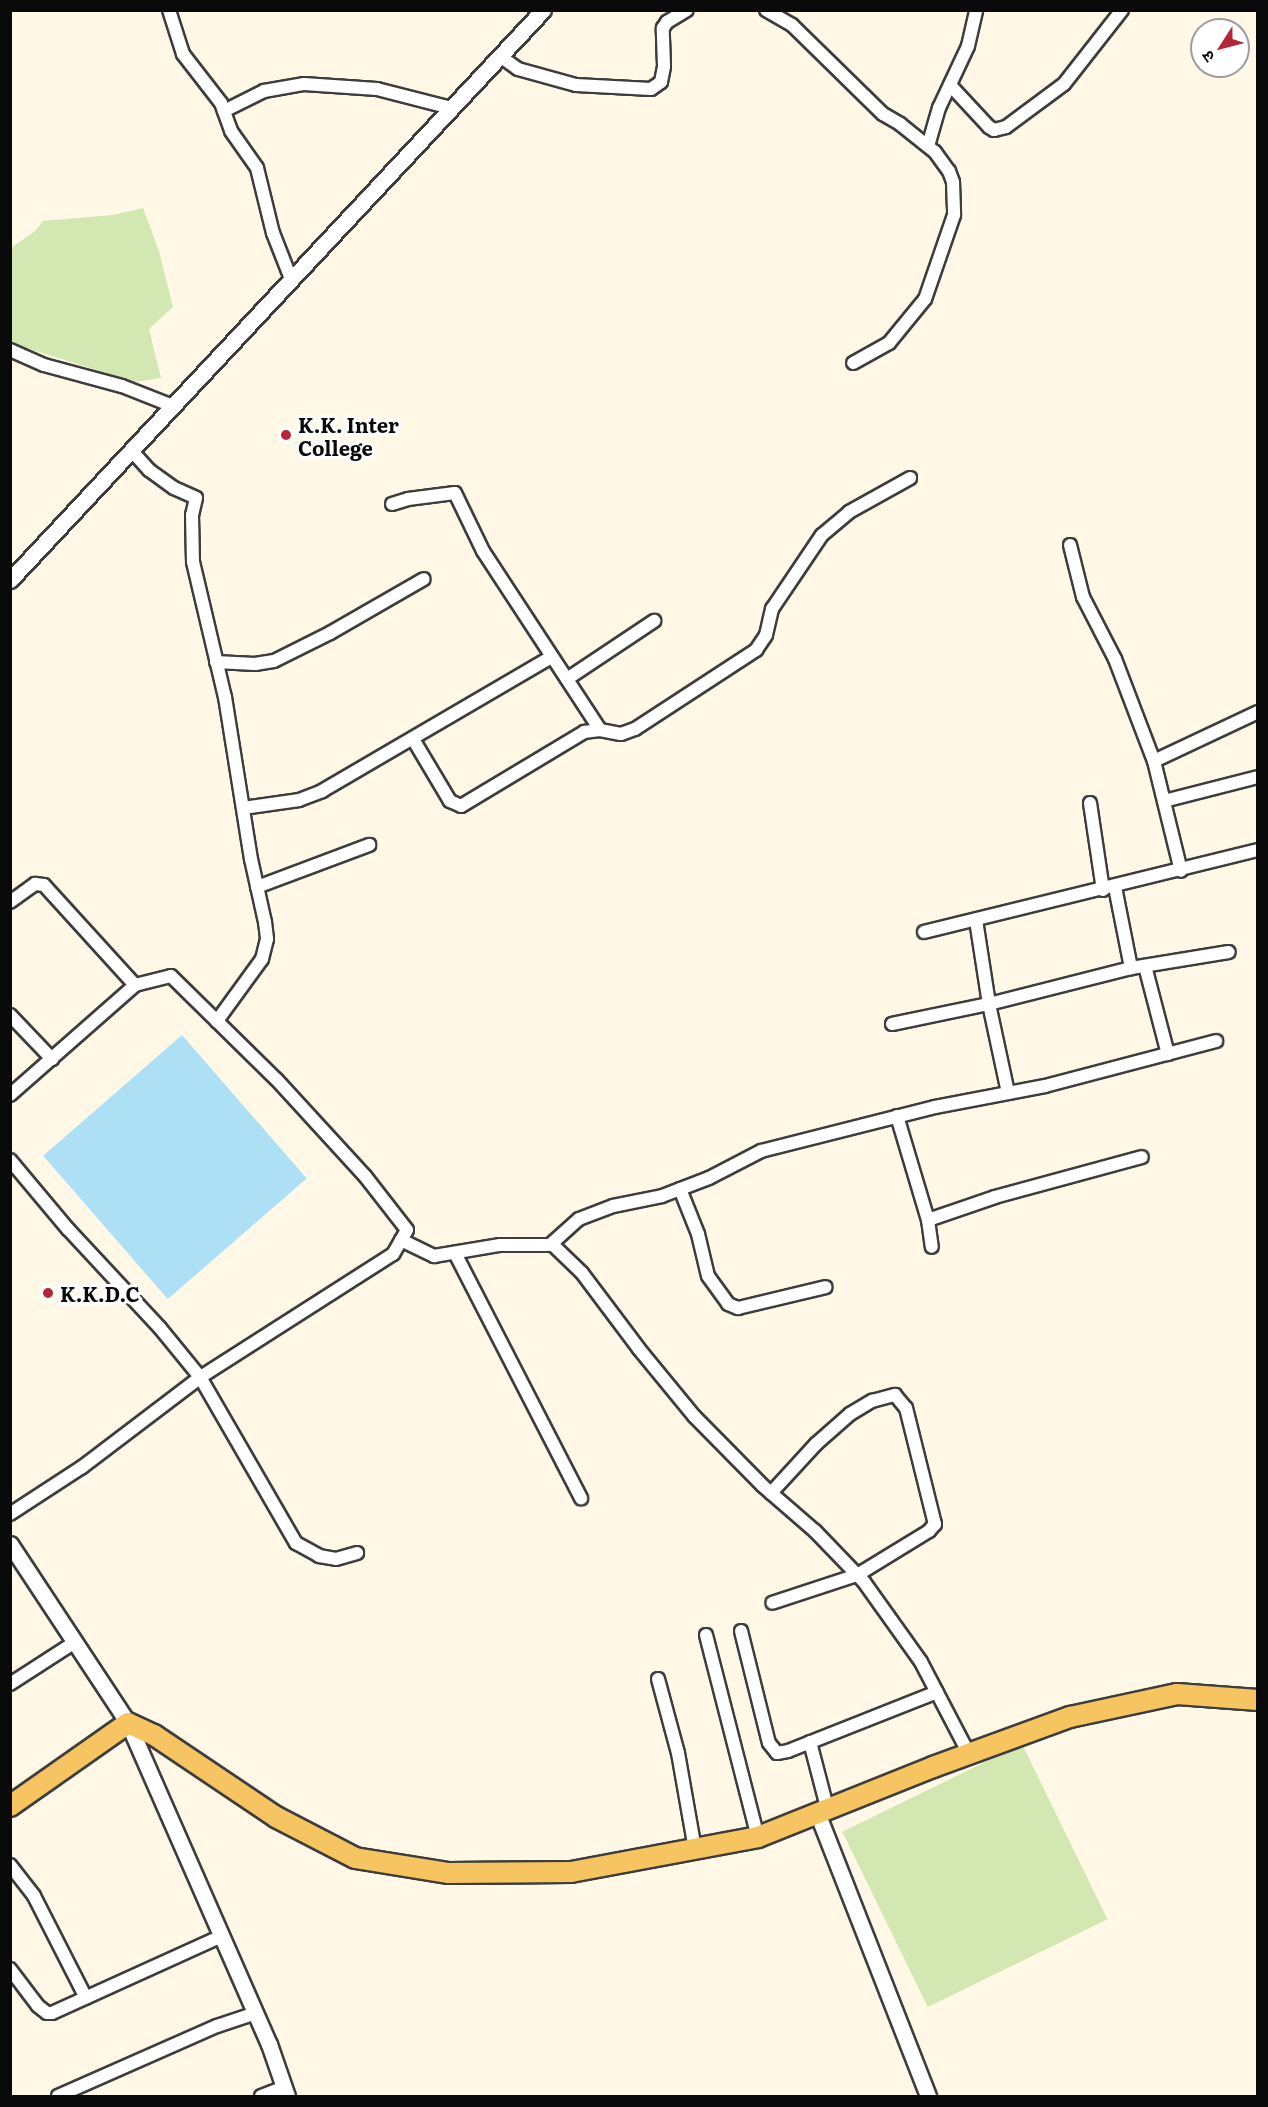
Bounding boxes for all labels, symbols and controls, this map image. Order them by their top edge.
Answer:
north arrow [1190,18,1250,78]
text: उ [1195,47,1220,68]
place label: K.K. Inter College [298,412,399,459]
marker: K.K. Inter College [279,428,293,442]
place label: K.K.D.C [60,1281,140,1305]
marker: K.K.D.C [41,1286,55,1300]

